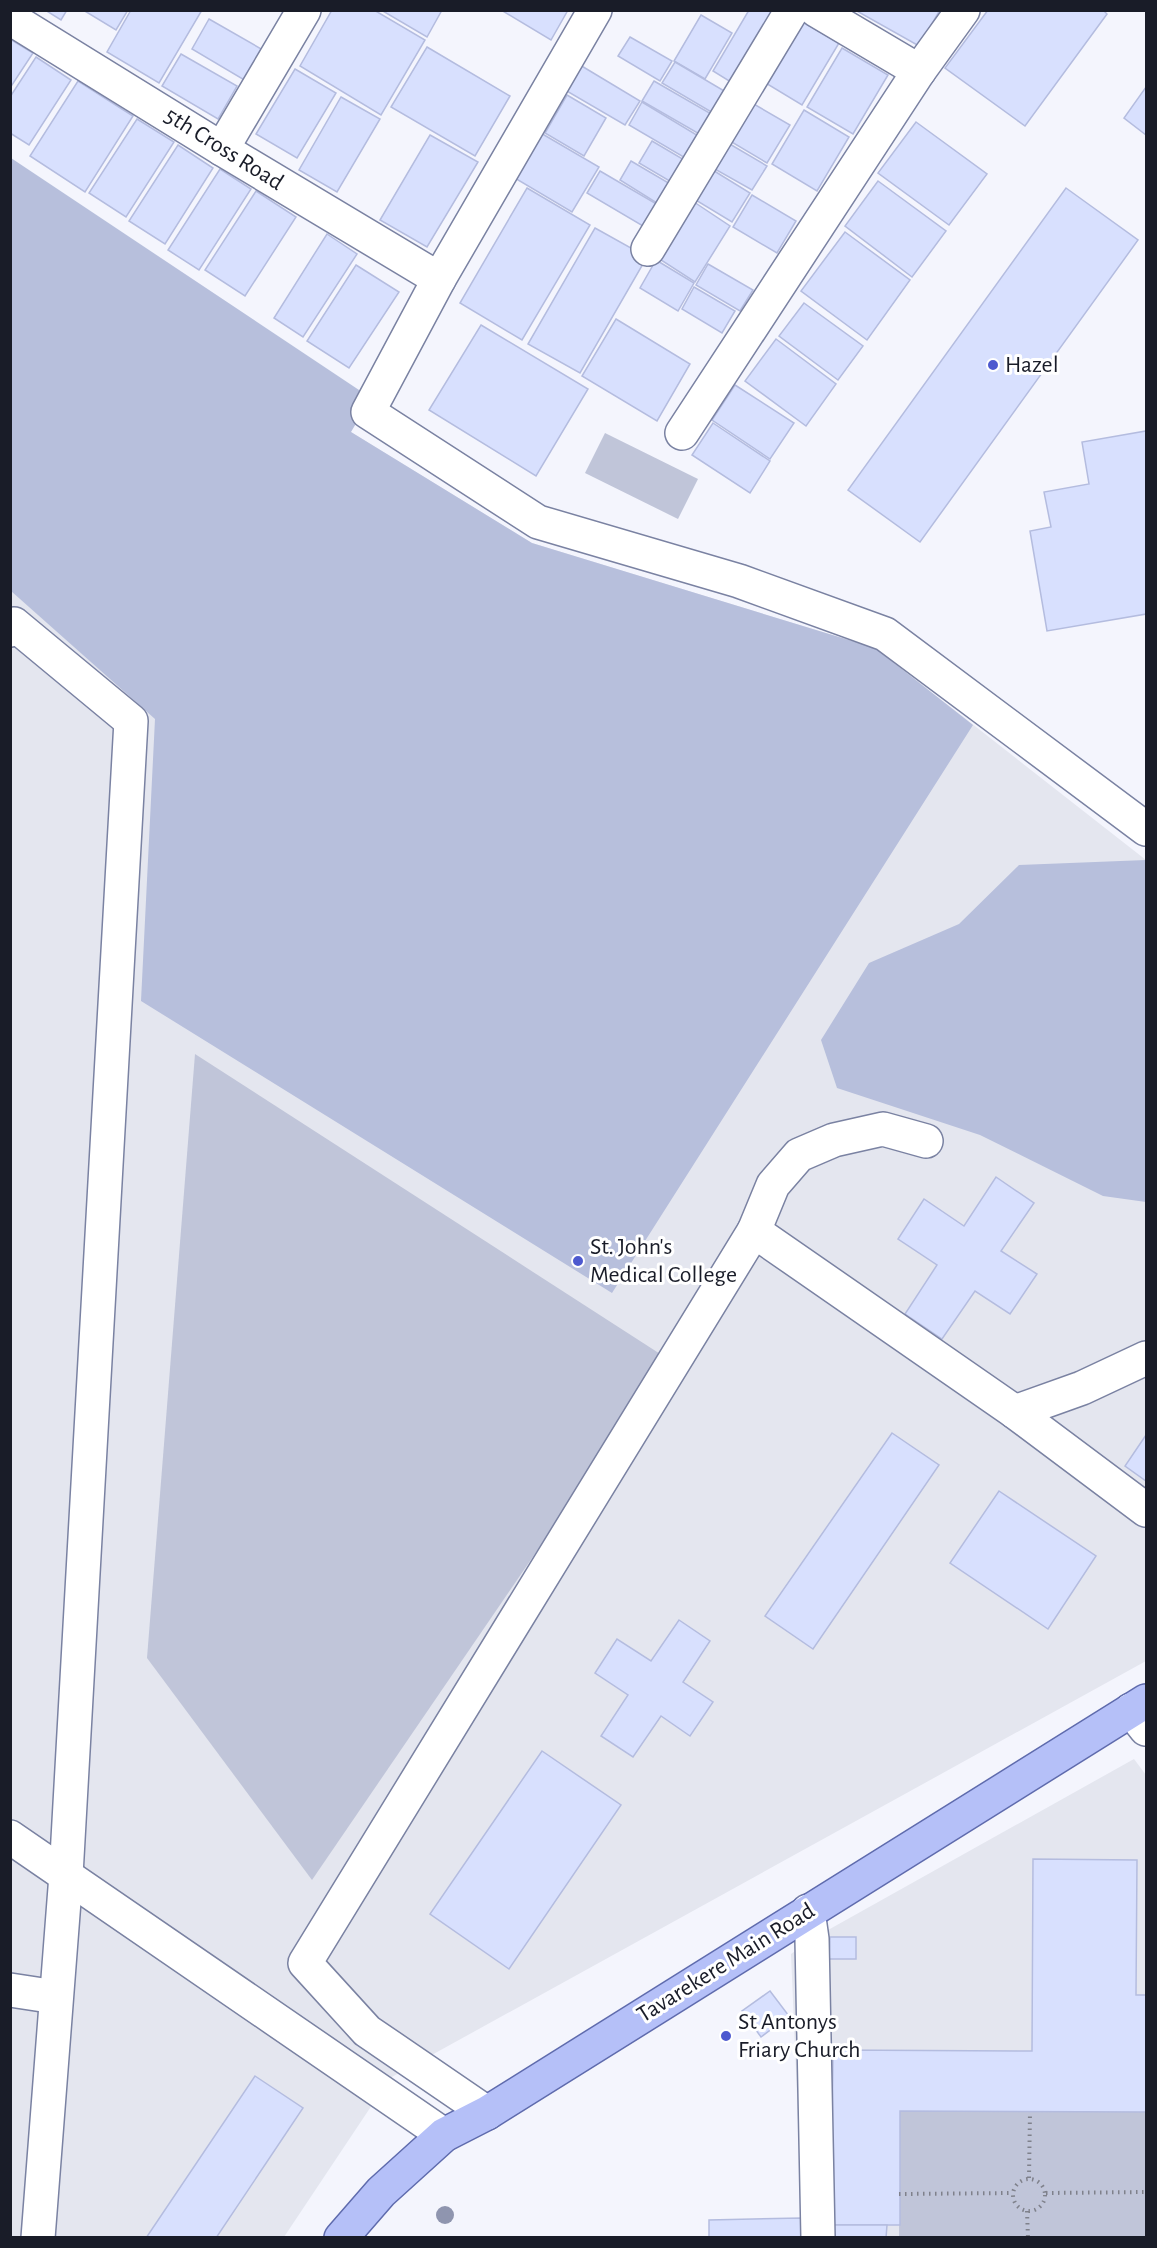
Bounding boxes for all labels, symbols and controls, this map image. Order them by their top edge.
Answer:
street label: 5th Cross Road [160,103,288,195]
place label: Hazel [1005,353,1059,377]
marker: Hazel [986,358,1000,372]
place label: St. John's Medical College [590,1235,737,1287]
marker: St. John's Medical College [571,1254,585,1268]
street label: Tavarekere Main Road [633,1899,819,2027]
place label: St Antonys Friary Church [738,2010,861,2062]
marker: St Antonys Friary Church [719,2029,733,2043]

